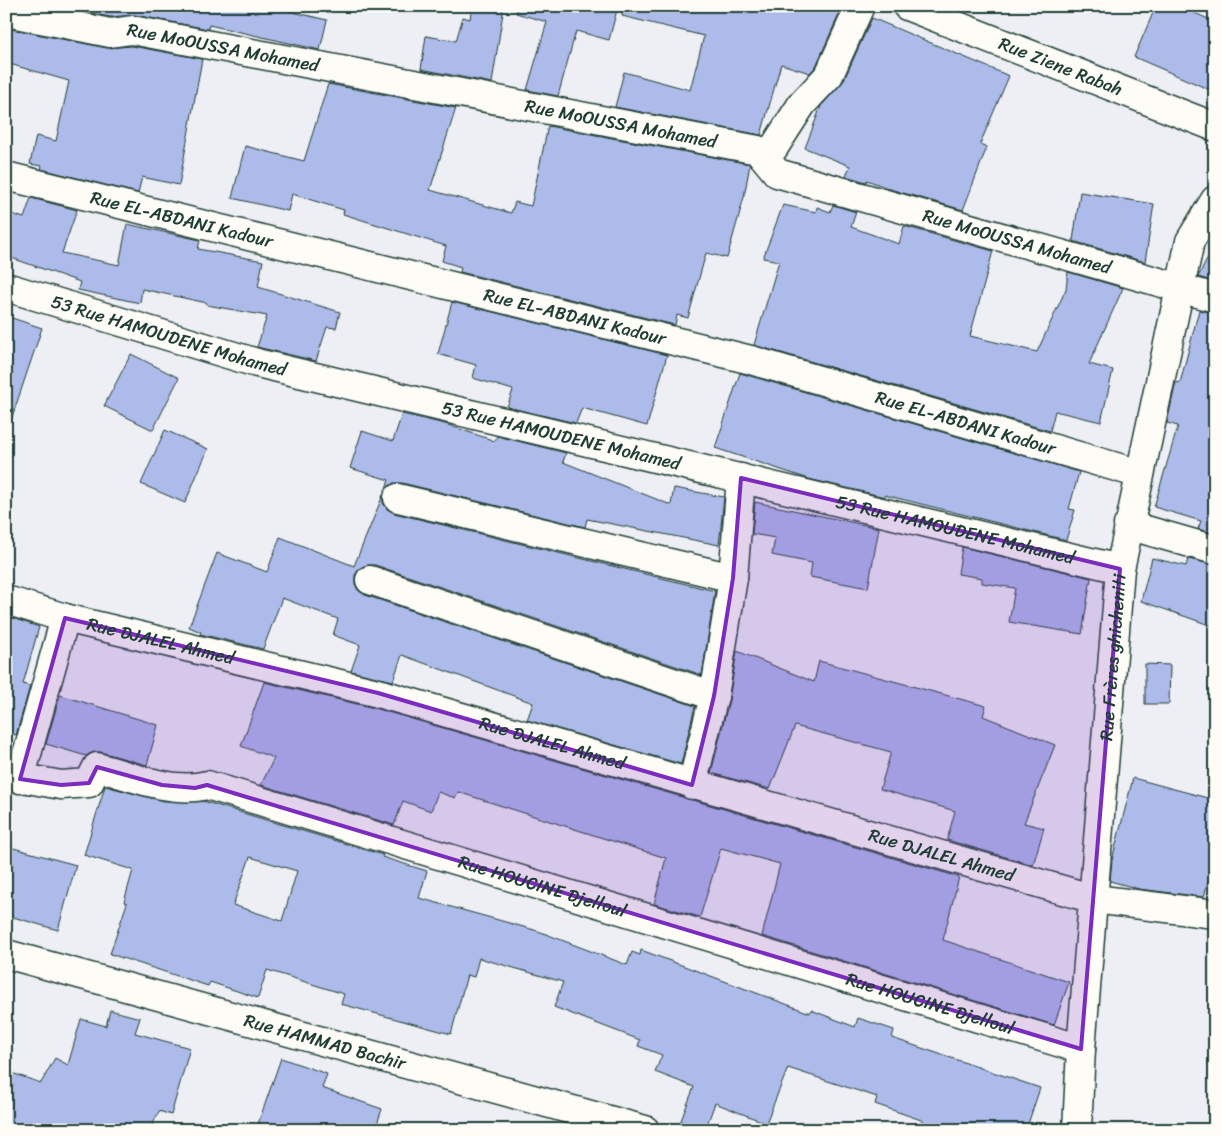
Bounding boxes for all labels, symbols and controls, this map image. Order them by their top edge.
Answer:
street label: Rue MoOUSSA Mohamed [124,13,323,82]
street label: Rue Ziene Rabah [994,28,1127,105]
street label: Rue MoOUSSA Mohamed [522,90,721,158]
street label: Rue EL-ABDANI Kadour [87,181,278,258]
street label: Rue MoOUSSA Mohamed [919,199,1116,284]
street label: Rue EL-ABDANI Kadour [480,279,671,355]
street label: 53 Rue HAMOUDENE Mohamed [47,286,291,386]
street label: Rue EL-ABDANI Kadour [871,381,1061,465]
street label: 53 Rue HAMOUDENE Mohamed [439,392,685,480]
street label: 53 Rue HAMOUDENE Mohamed [832,486,1079,574]
street label: Rue Frères ghicheniti [1090,572,1136,742]
street label: Rue DJALEL Ahmed [84,608,239,674]
street label: Rue DJALEL Ahmed [476,707,631,780]
street label: Rue DJALEL Ahmed [865,819,1020,892]
street label: Rue HOUCINE Djelloul [454,846,631,927]
street label: Rue HOUCINE Djelloul [842,963,1019,1044]
street label: Rue HAMMAD Bachir [240,1004,411,1080]

